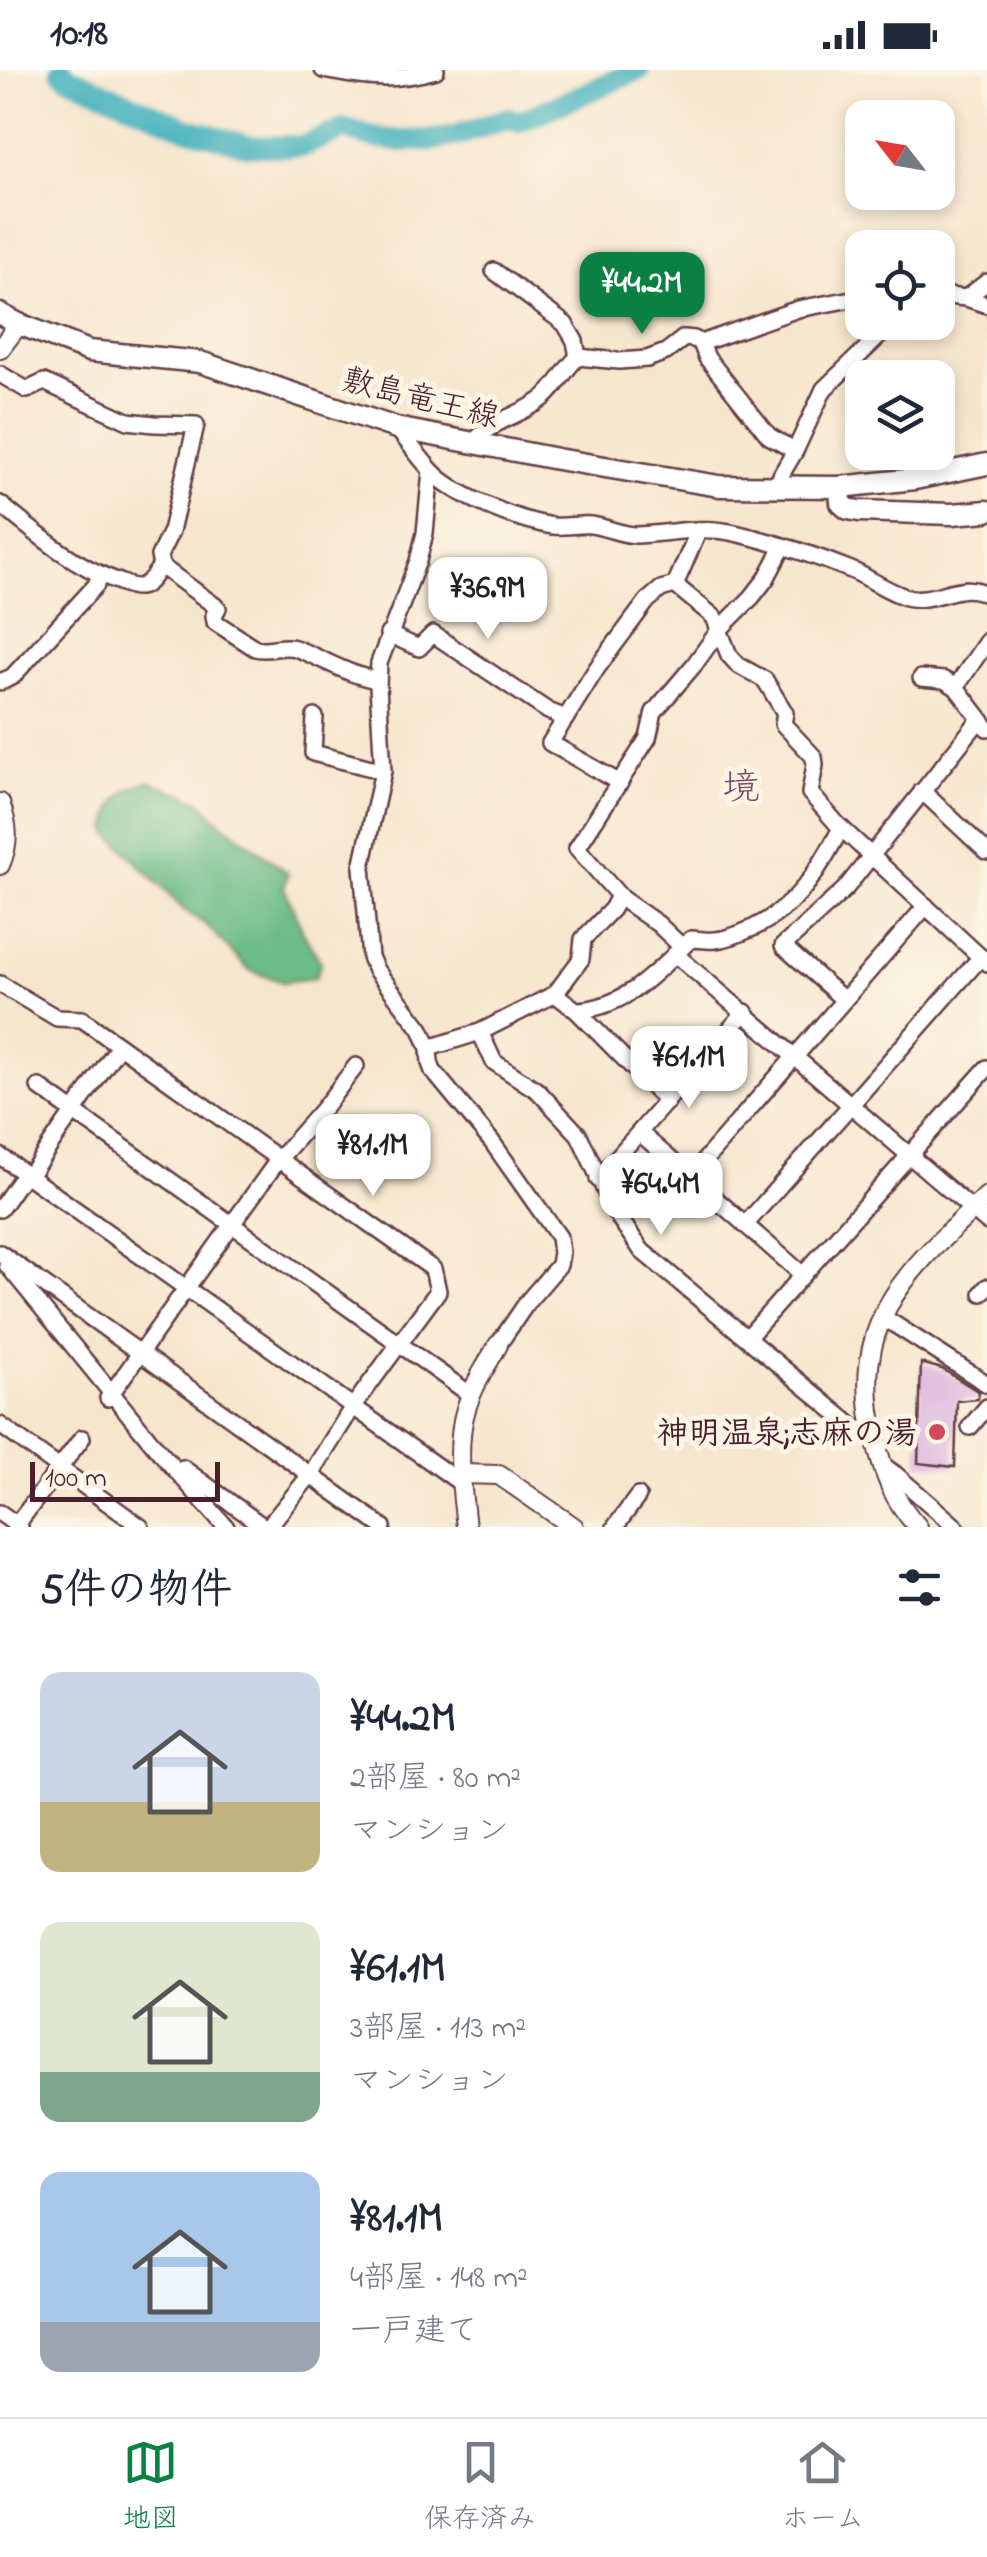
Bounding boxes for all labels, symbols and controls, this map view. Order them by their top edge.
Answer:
text: 10:18 [50,7,108,63]
north arrow [845,100,955,210]
map controls [845,100,955,470]
button: locate [845,230,955,340]
pin: ¥44.2M [561,252,723,337]
text: ¥44.2M [602,261,682,308]
street label: 敷島竜王線 [337,358,503,443]
button: layers [845,360,955,470]
pin: ¥36.9M [407,557,569,642]
text: ¥36.9M [450,566,526,613]
district label: 境 [722,762,760,818]
pin: ¥61.1M [608,1026,770,1111]
text: ¥61.1M [653,1035,725,1082]
pin: ¥81.1M [292,1114,454,1199]
text: ¥81.1M [338,1123,408,1170]
pin: ¥64.4M [580,1153,742,1238]
text: ¥64.4M [622,1162,700,1209]
place label: 神明温泉;志麻の湯 [657,1412,917,1459]
marker: 神明温泉;志麻の湯 [926,1421,948,1443]
scale bar [30,1457,220,1502]
text: 100 m [45,1459,107,1500]
icon: filters [892,1560,947,1615]
text: 5件の物件 [40,1561,232,1622]
text: ¥44.2M [350,1689,456,1750]
icon: home [120,1712,240,1832]
text: 2部屋 · 80 m² [350,1756,521,1803]
text: マンション [350,1809,509,1856]
text: ¥61.1M [350,1939,446,2000]
icon: home [120,1962,240,2082]
text: 3部屋 · 113 m² [350,2006,526,2053]
text: マンション [350,2059,509,2106]
text: ¥81.1M [350,2189,443,2250]
icon: home [120,2212,240,2332]
text: 4部屋 · 148 m² [350,2256,528,2303]
text: 一戸建て [350,2309,478,2356]
tab: 地図 [123,2435,179,2541]
tab: 保存済み [424,2435,536,2541]
tab: ホーム [781,2435,864,2541]

